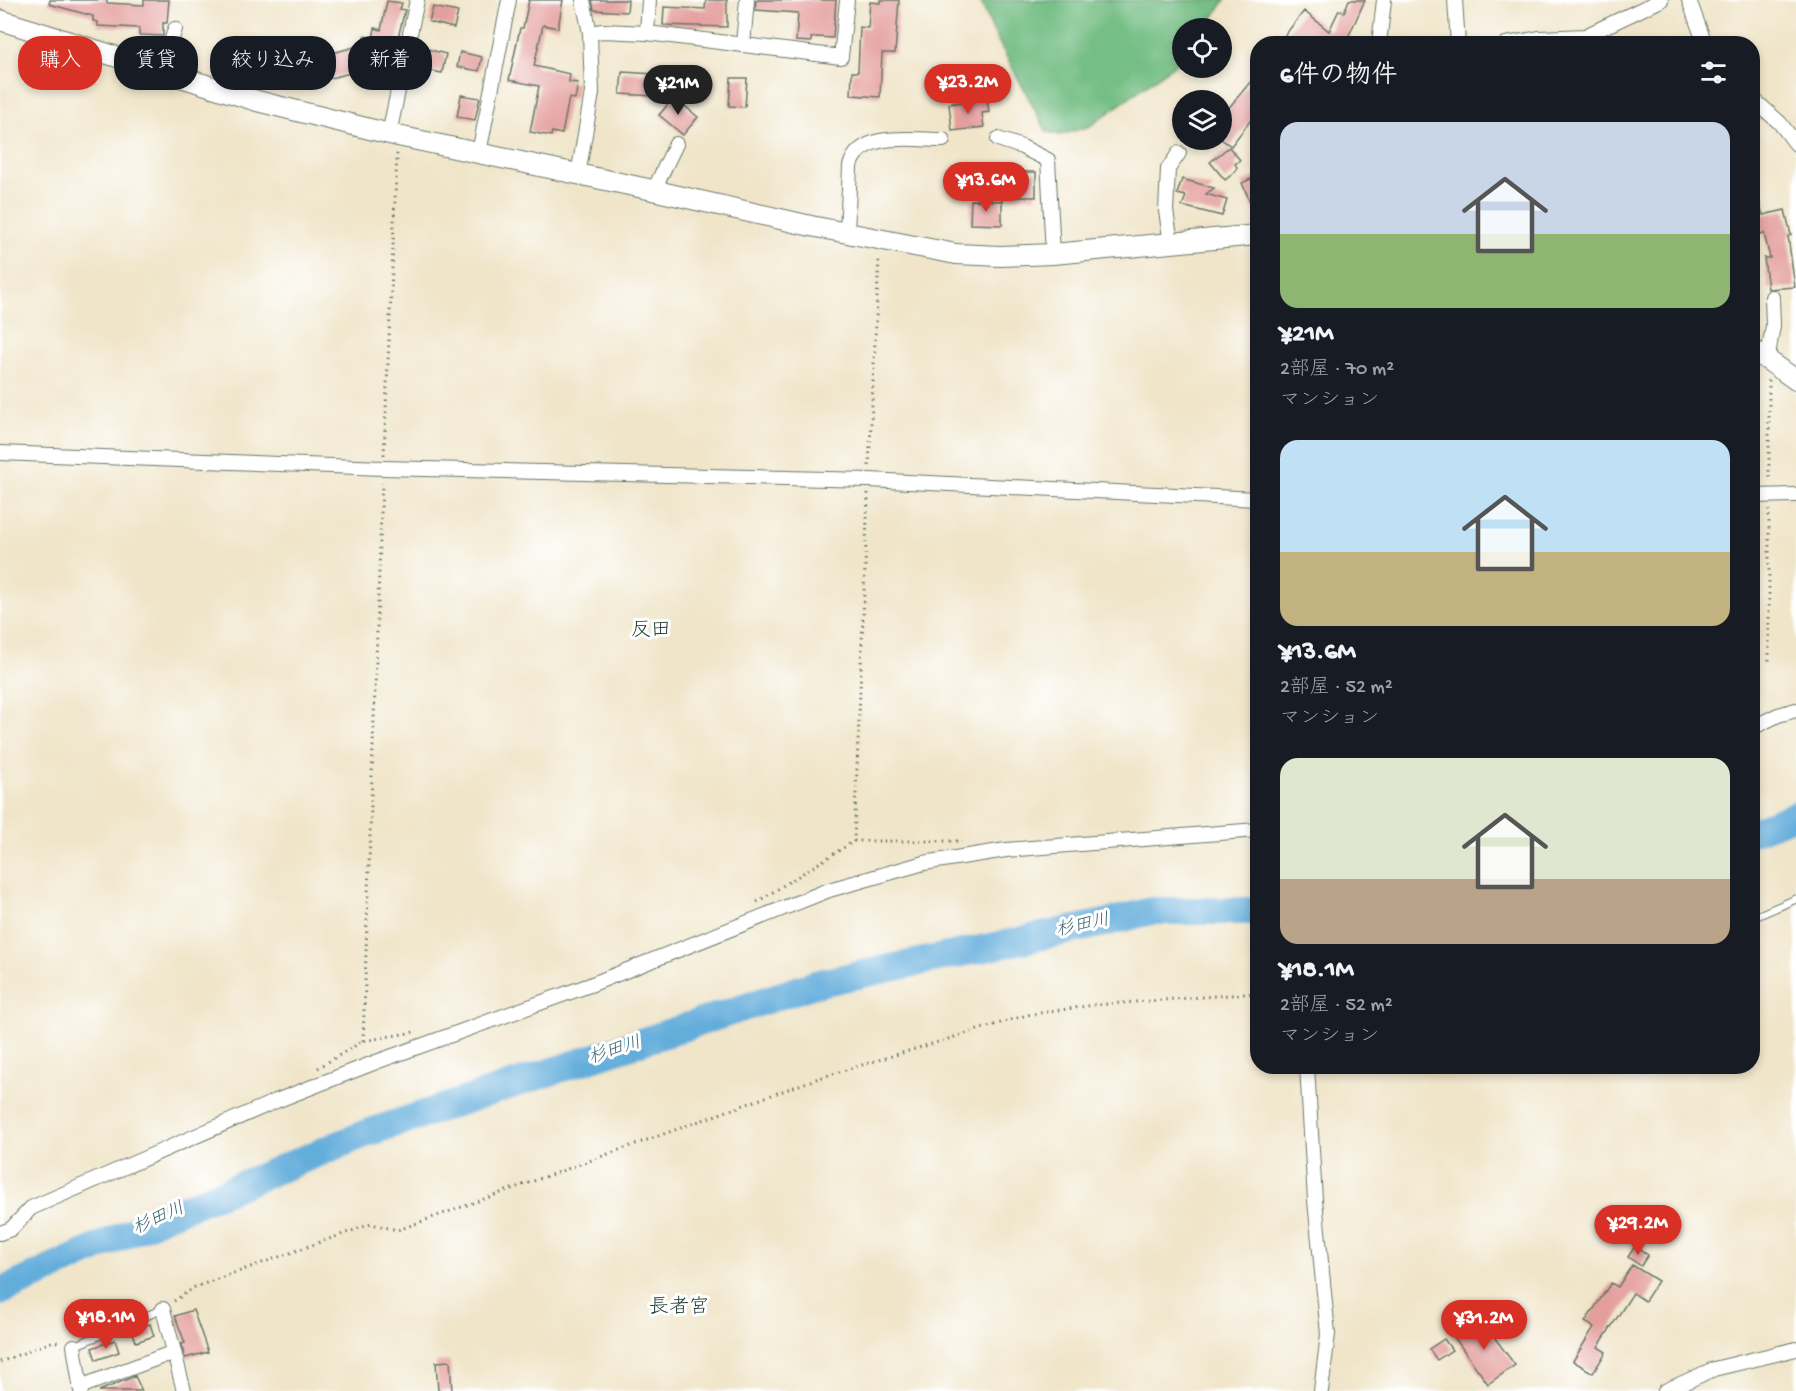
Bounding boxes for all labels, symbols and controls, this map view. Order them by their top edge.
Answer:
map controls [1172,18,1232,150]
button: locate [1172,18,1232,78]
chip: 購入 [18,36,102,90]
chip: 賃貸 [114,36,198,90]
chip: 絞り込み [210,36,336,90]
chip: 新着 [348,36,432,90]
icon: filters [1697,56,1730,89]
text: 6件の物件 [1280,62,1397,93]
pin: ¥23.2M [919,64,1017,115]
pin: ¥21M [642,65,714,116]
text: ¥23.2M [938,72,998,95]
text: ¥21M [657,73,699,96]
button: layers [1172,90,1232,150]
icon: home [1451,161,1559,269]
pin: ¥13.6M [937,162,1035,213]
text: ¥13.6M [957,170,1015,193]
text: ¥21M [1280,320,1333,351]
text: 2部屋 · 70 m² [1280,359,1394,382]
text: マンション [1280,390,1379,413]
icon: home [1451,479,1559,587]
district label: 反田 [631,620,671,643]
text: ¥13.6M [1280,638,1355,669]
text: 2部屋 · 52 m² [1280,677,1393,700]
text: マンション [1280,708,1379,731]
icon: home [1451,797,1559,905]
water label: 杉田川 [1054,909,1112,942]
text: ¥18.1M [1280,956,1354,987]
text: 2部屋 · 52 m² [1280,995,1393,1018]
text: マンション [1280,1026,1379,1049]
water label: 杉田川 [586,1032,644,1069]
water label: 杉田川 [130,1198,188,1240]
pin: ¥29.2M [1589,1205,1687,1256]
text: ¥29.2M [1608,1213,1668,1236]
district label: 長者宮 [649,1295,709,1320]
pin: ¥18.1M [57,1299,155,1350]
pin: ¥31.2M [1435,1300,1533,1351]
text: ¥18.1M [78,1307,134,1330]
text: ¥31.2M [1455,1308,1513,1331]

